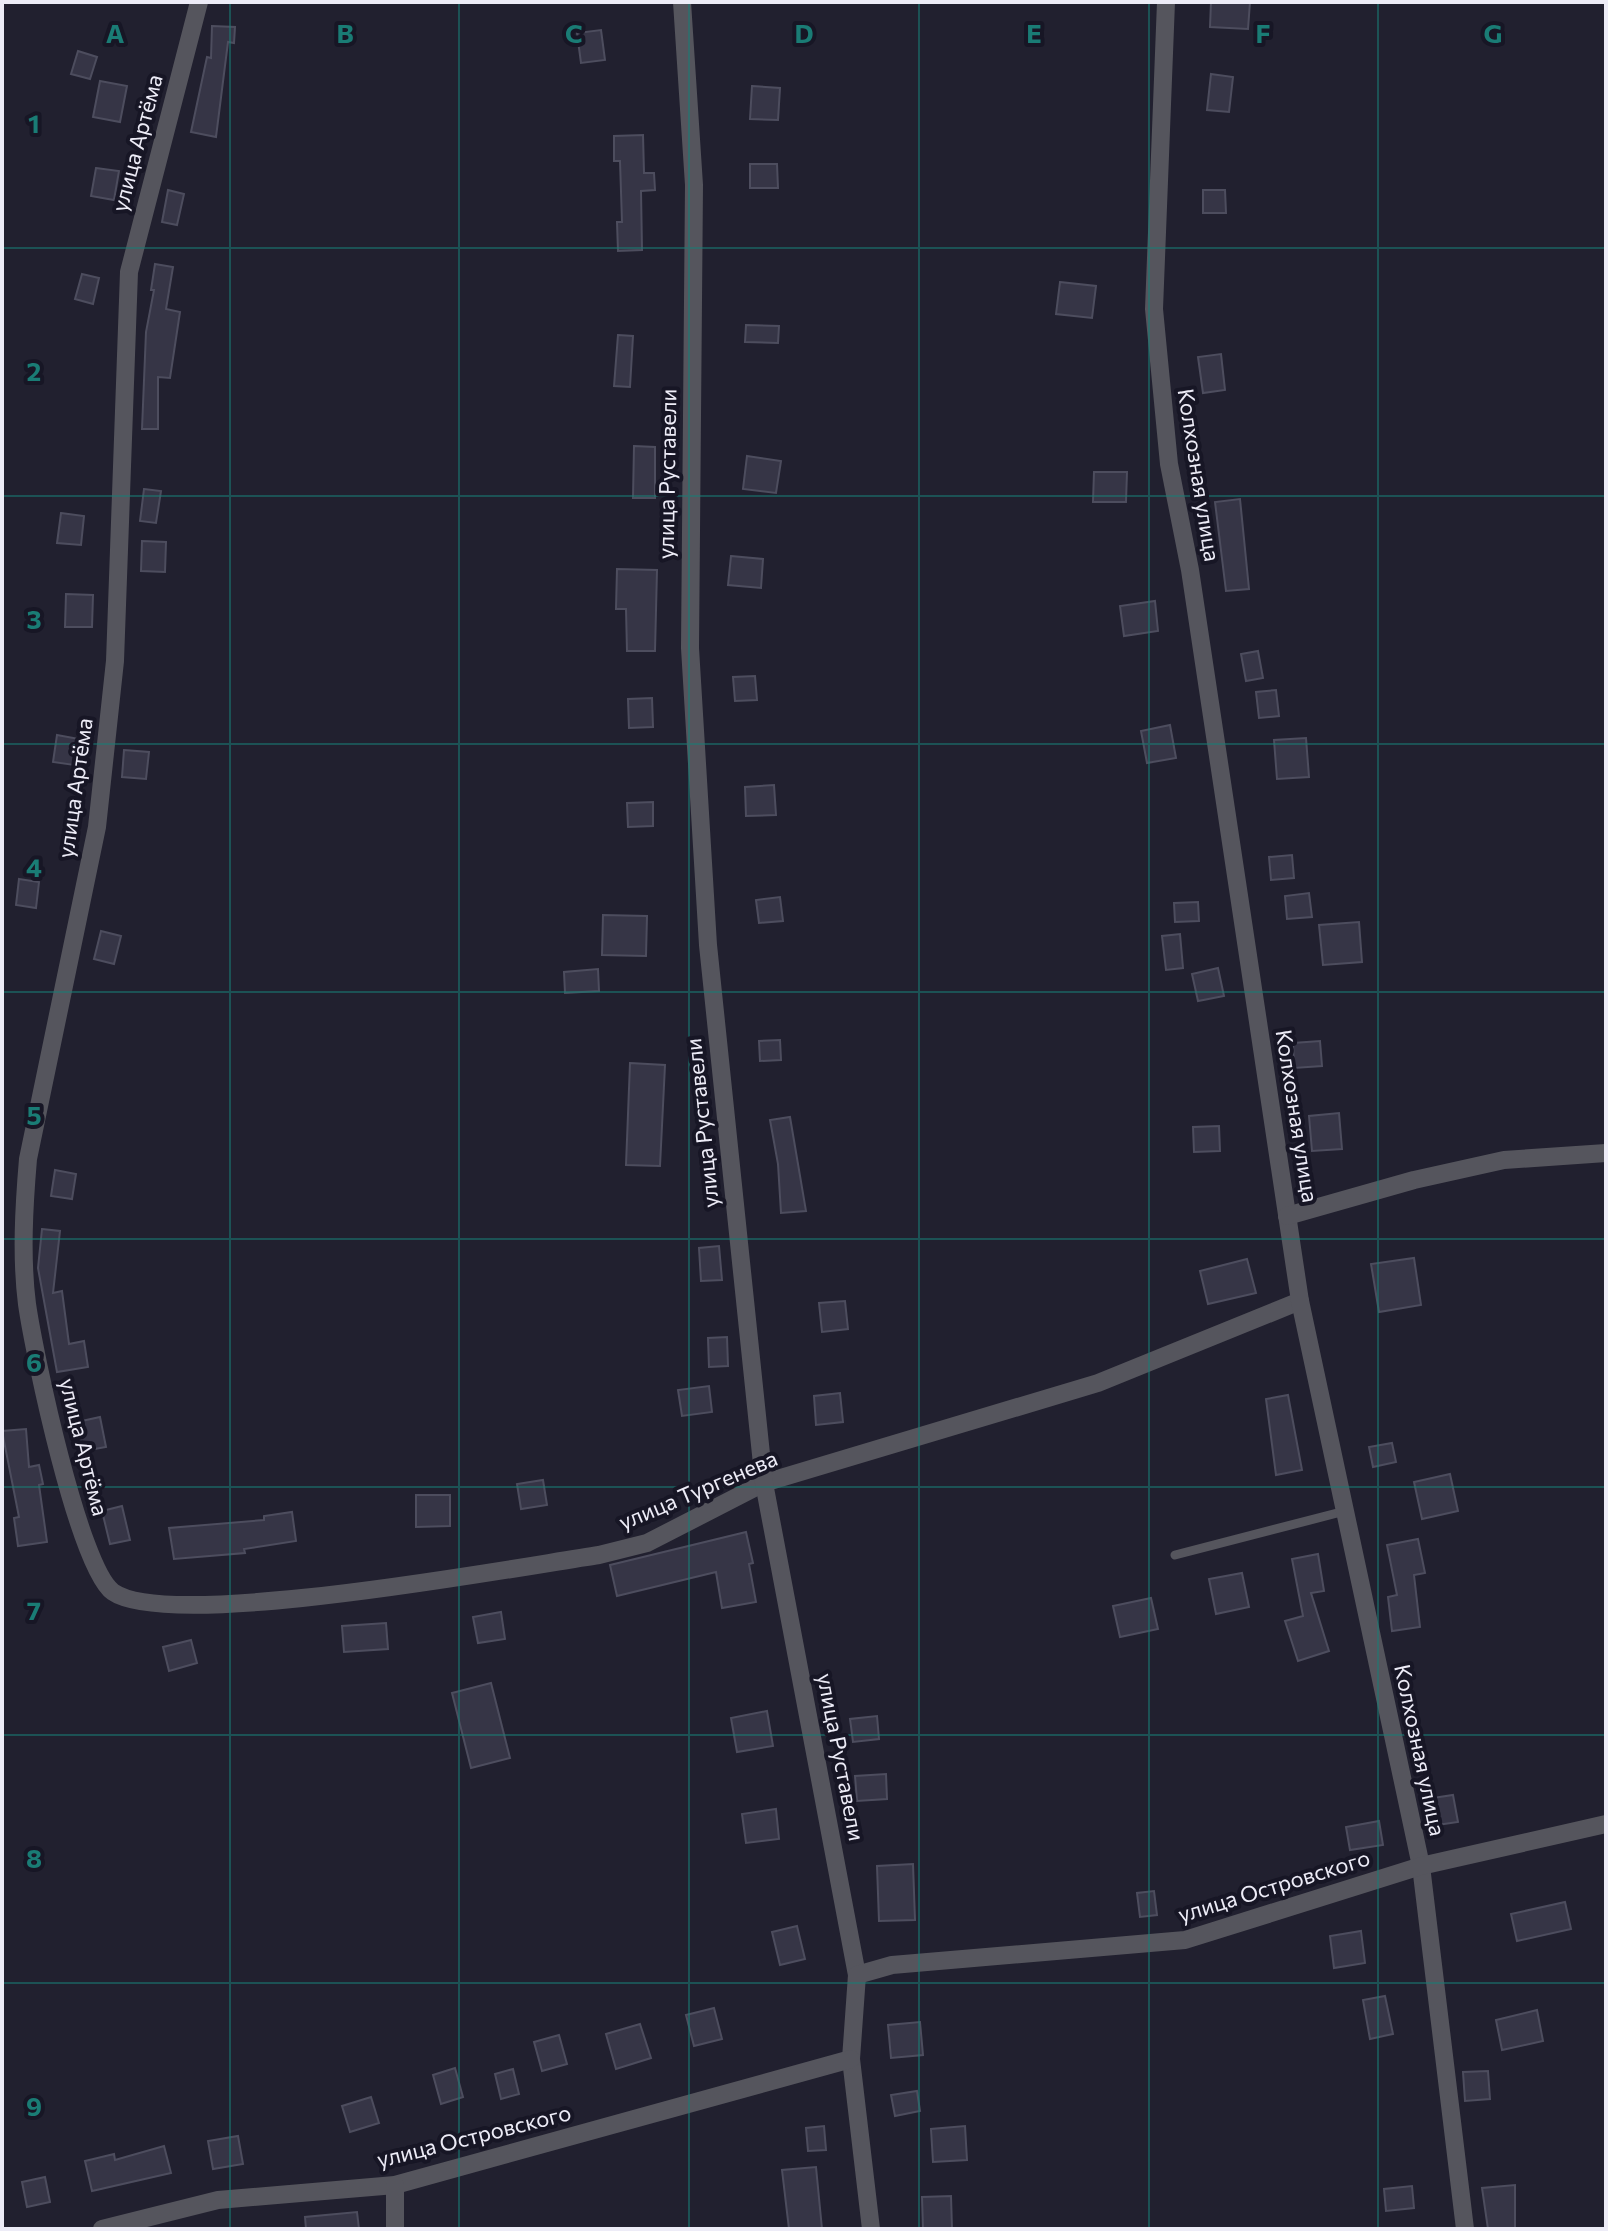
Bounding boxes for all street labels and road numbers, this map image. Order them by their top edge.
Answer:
street label: улица Артёма [105,71,168,215]
street label: Колхозная улица [1173,387,1226,563]
street label: улица Руставели [652,389,681,559]
street label: улица Артёма [51,716,98,860]
street label: Колхозная улица [1271,1028,1324,1204]
street label: улица Руставели [679,1037,724,1209]
street label: улица Артёма [54,1375,115,1519]
street label: улица Тургенева [614,1444,781,1535]
street label: Колхозная улица [1389,1662,1452,1838]
street label: улица Руставели [812,1671,871,1843]
street label: улица Островского [1175,1843,1373,1928]
street label: улица Островского [374,2098,574,2173]

